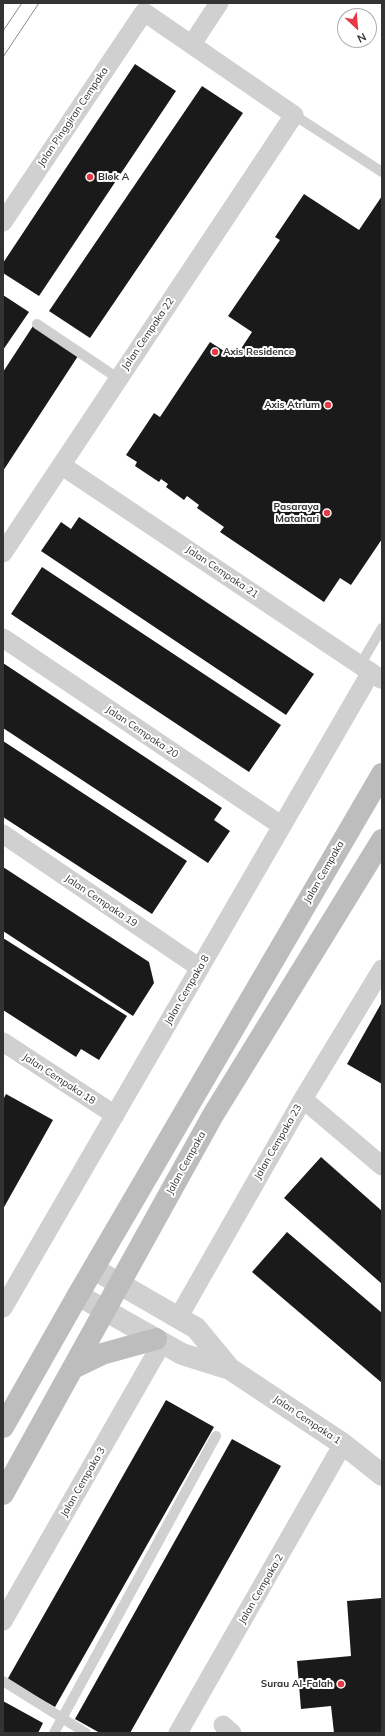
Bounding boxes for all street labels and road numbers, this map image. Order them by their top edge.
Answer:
street label: Jalan Pinggiran Cempaka [35,65,111,169]
street label: Jalan Cempaka 22 [119,296,177,372]
street label: Jalan Cempaka 21 [184,543,260,601]
street label: Jalan Cempaka 20 [104,703,180,761]
street label: Jalan Cempaka [301,839,347,905]
street label: Jalan Cempaka 19 [63,872,139,930]
street label: Jalan Cempaka 8 [162,953,212,1027]
street label: Jalan Cempaka 18 [20,1051,98,1107]
street label: Jalan Cempaka 23 [252,1102,304,1182]
street label: Jalan Cempaka [164,1130,208,1196]
street label: Jalan Cempaka 1 [271,1393,343,1447]
street label: Jalan Cempaka 3 [58,1445,108,1519]
street label: Jalan Cempaka 2 [236,1552,286,1626]

